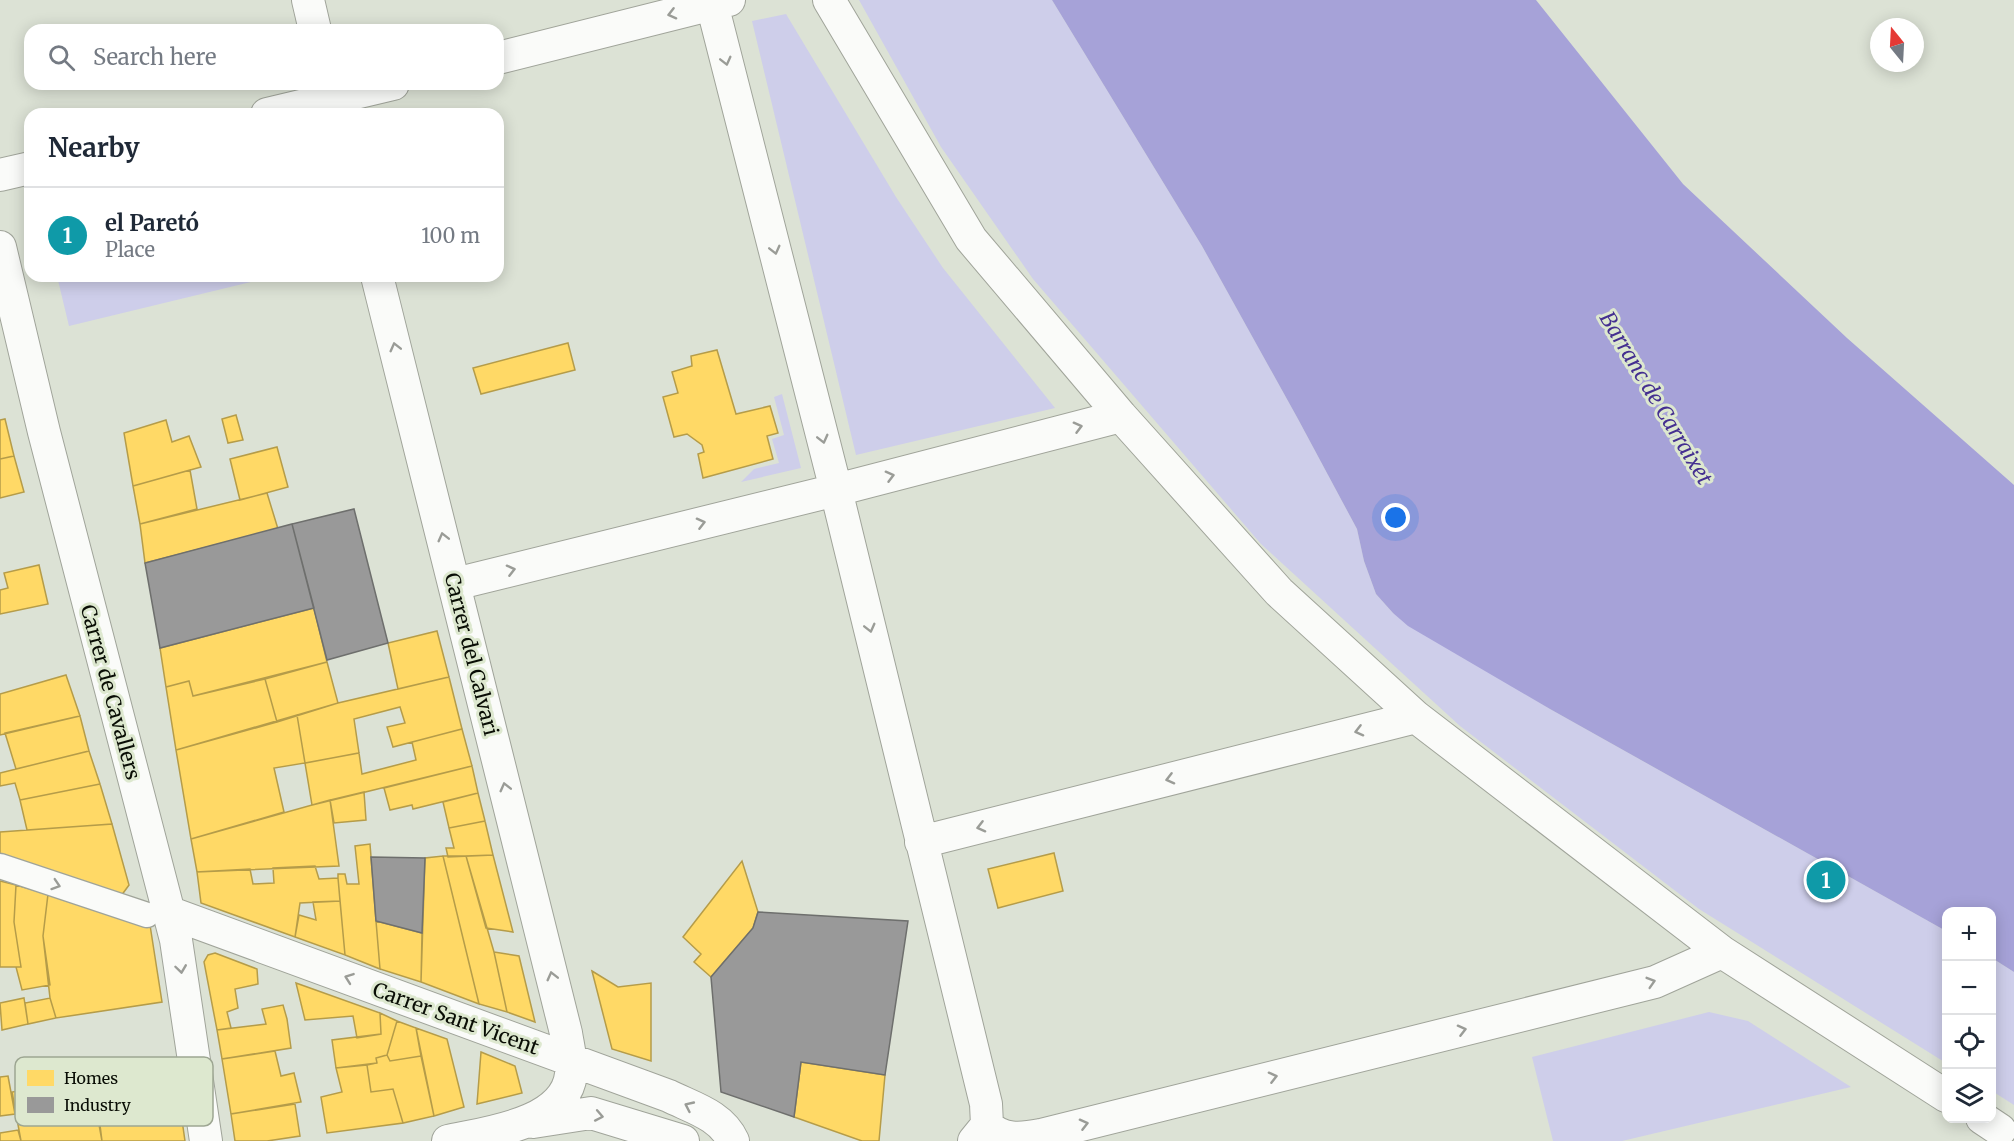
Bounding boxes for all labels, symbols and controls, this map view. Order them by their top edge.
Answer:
one-way arrow [667,7,677,20]
north arrow [1870,18,1924,72]
search box [24,24,504,90]
icon: search [45,41,78,74]
text: Search here [93,43,216,71]
one-way arrow [719,56,732,66]
text: Nearby [48,131,140,164]
text: el Paretó [105,209,199,237]
text: 1 [63,223,72,248]
text: 100 m [421,223,480,248]
text: Place [105,237,155,262]
one-way arrow [767,245,780,255]
water label: Barranc de Carraixet [1594,307,1719,490]
one-way arrow [390,343,403,353]
one-way arrow [1073,421,1083,434]
one-way arrow [816,433,829,443]
one-way arrow [884,471,895,483]
your location [1381,503,1410,532]
one-way arrow [695,518,705,531]
one-way arrow [437,532,450,542]
one-way arrow [506,564,516,577]
street label: Carrer del Calvari [440,570,504,738]
street label: Carrer de Cavallers [76,602,146,782]
one-way arrow [862,623,875,633]
one-way arrow [1355,723,1365,736]
one-way arrow [1165,771,1175,784]
one-way arrow [499,782,512,792]
one-way arrow [976,819,986,832]
pin: 1 [1806,858,1846,902]
one-way arrow [50,877,60,890]
map controls [1942,907,1996,1123]
button: + [1942,907,1996,961]
button: − [1942,961,1996,1015]
one-way arrow [174,964,186,974]
one-way arrow [546,971,559,981]
one-way arrow [344,973,355,986]
street label: Carrer Sant Vicent [370,976,543,1060]
one-way arrow [1645,977,1656,989]
button: locate [1942,1015,1996,1069]
one-way arrow [1457,1024,1467,1037]
legend [15,1057,213,1126]
text: Homes [64,1068,118,1088]
button: layers [1942,1069,1996,1123]
one-way arrow [1268,1071,1278,1084]
text: Industry [64,1095,132,1115]
one-way arrow [684,1101,695,1113]
one-way arrow [594,1109,604,1122]
one-way arrow [1079,1119,1089,1132]

